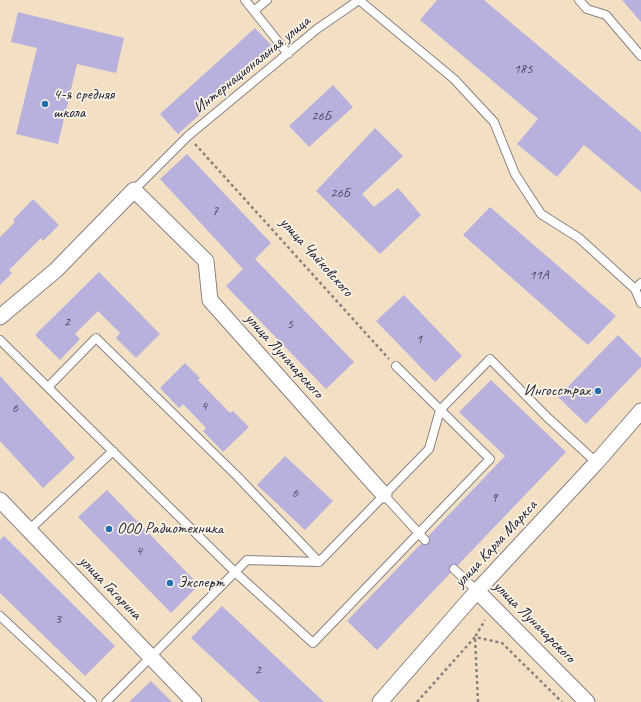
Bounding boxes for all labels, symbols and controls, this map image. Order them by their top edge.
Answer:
street label: Интернациональная улица [190,12,314,118]
house number: 185 [514,61,532,77]
place label: 4-я средняя школа [53,85,114,123]
marker: 4-я средняя школа [40,99,50,109]
house number: 26Б [311,108,331,124]
house number: 26Б [330,185,350,201]
house number: 7 [212,203,218,219]
street label: улица Чайковского [275,213,357,301]
house number: 11А [529,267,549,283]
street label: улица Луначарского [241,309,327,403]
house number: 2 [64,314,70,330]
house number: 5 [287,316,293,332]
house number: 1 [416,331,422,347]
place label: Ингосстрах [524,381,590,401]
marker: Ингосстрах [593,386,603,396]
house number: 4 [201,398,207,414]
house number: 6 [12,400,18,416]
house number: 6 [292,485,298,501]
house number: 9 [491,490,497,506]
street label: улица Карла Маркса [451,496,541,592]
place label: ООО Радиотехника [117,519,223,539]
marker: ООО Радиотехника [104,524,114,534]
house number: 4 [136,543,142,559]
street label: улица Гагарина [75,552,145,624]
place label: Эксперт [178,573,224,593]
street label: улица Луначарского [489,577,579,667]
marker: Эксперт [165,578,175,588]
house number: 3 [55,611,61,627]
house number: 2 [255,662,261,678]

